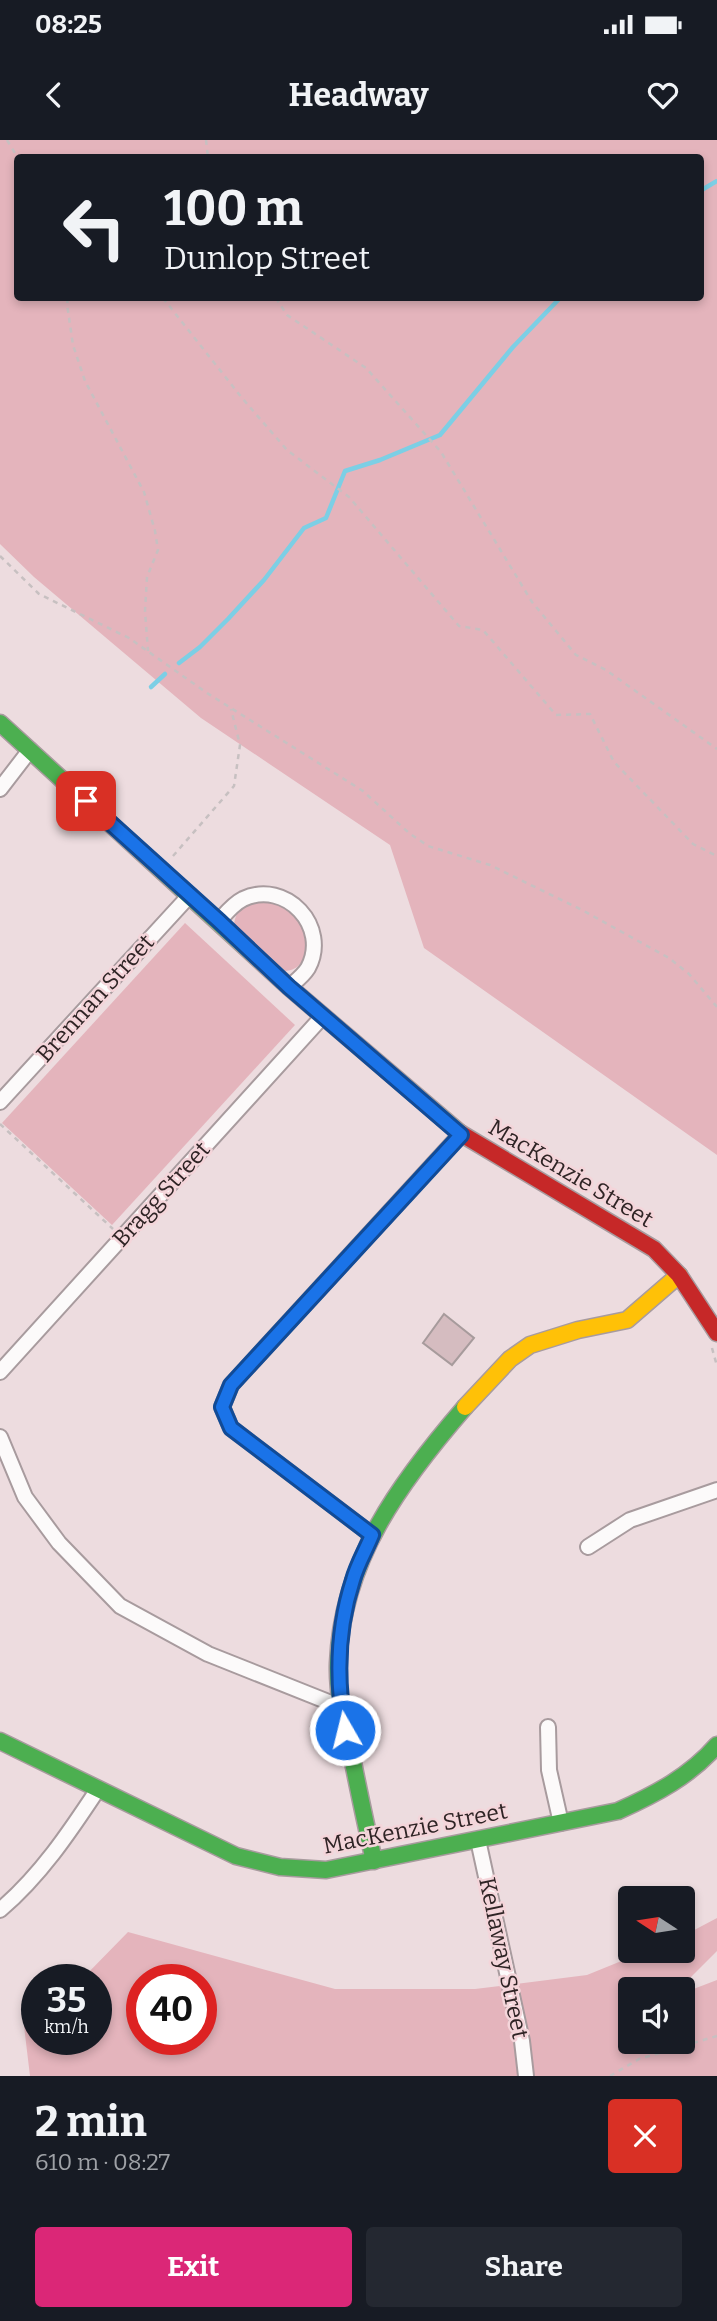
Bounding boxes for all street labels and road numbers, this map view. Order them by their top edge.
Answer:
street label: Brennan Street [30,928,160,1068]
street label: MacKenzie Street [484,1113,658,1233]
street label: Bragg Street [106,1136,216,1252]
street label: MacKenzie Street [321,1796,509,1860]
street label: Kellaway Street [473,1875,535,2041]

